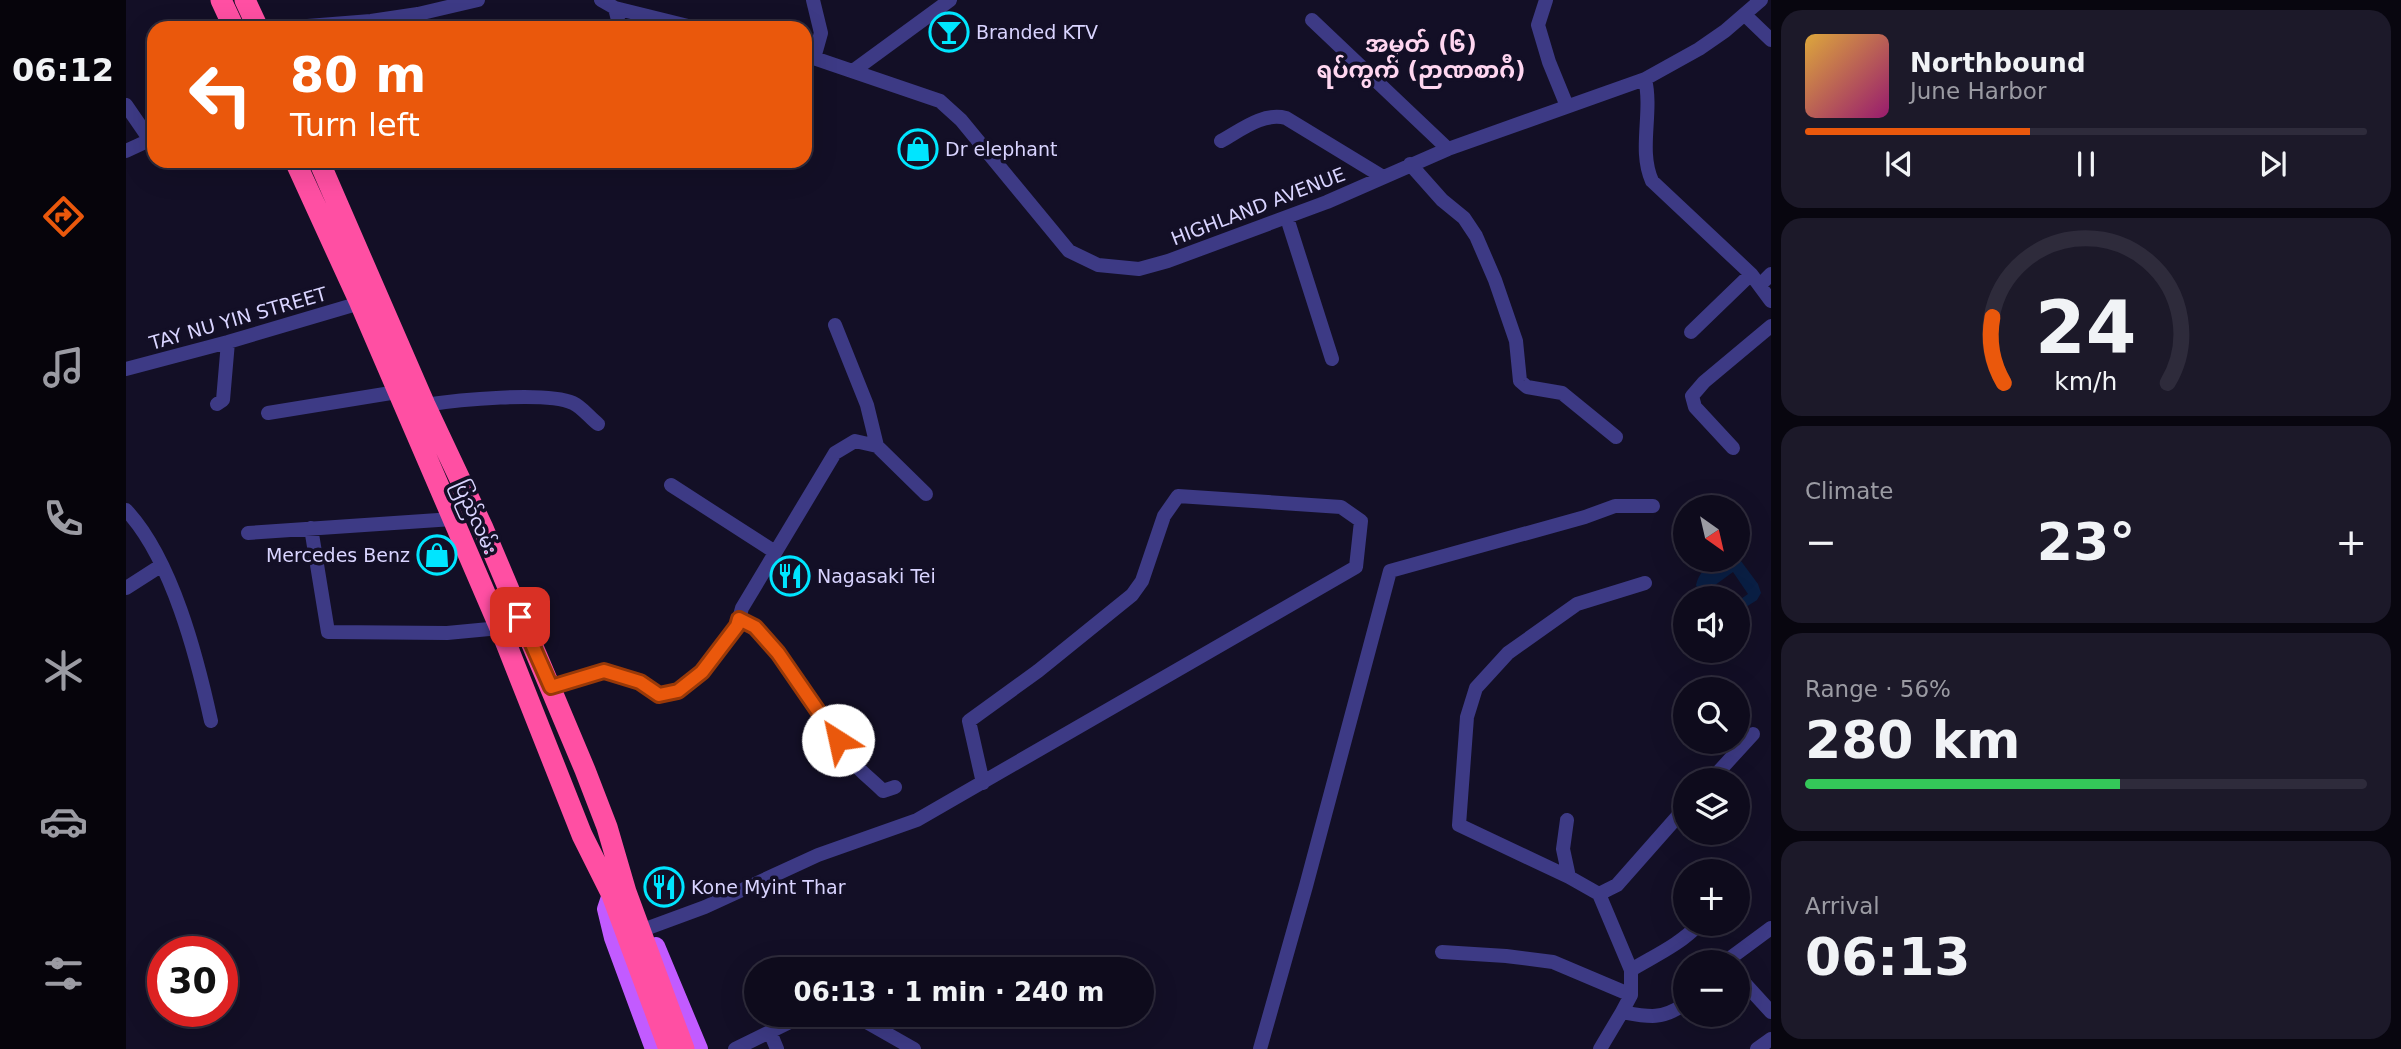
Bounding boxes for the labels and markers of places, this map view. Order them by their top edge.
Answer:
bar icon: Branded KTV [928,11,970,53]
place label: Branded KTV [976,21,1098,43]
shop icon: Dr elephant [897,128,939,170]
place label: Dr elephant [945,138,1057,160]
shop icon: Mercedes Benz [416,534,458,576]
place label: Mercedes Benz [266,544,410,566]
restaurant icon: Nagasaki Tei [769,555,811,597]
place label: Nagasaki Tei [817,565,936,587]
pin [490,587,550,647]
restaurant icon: Kone Myint Thar [643,866,685,908]
place label: Kone Myint Thar [691,876,846,898]

